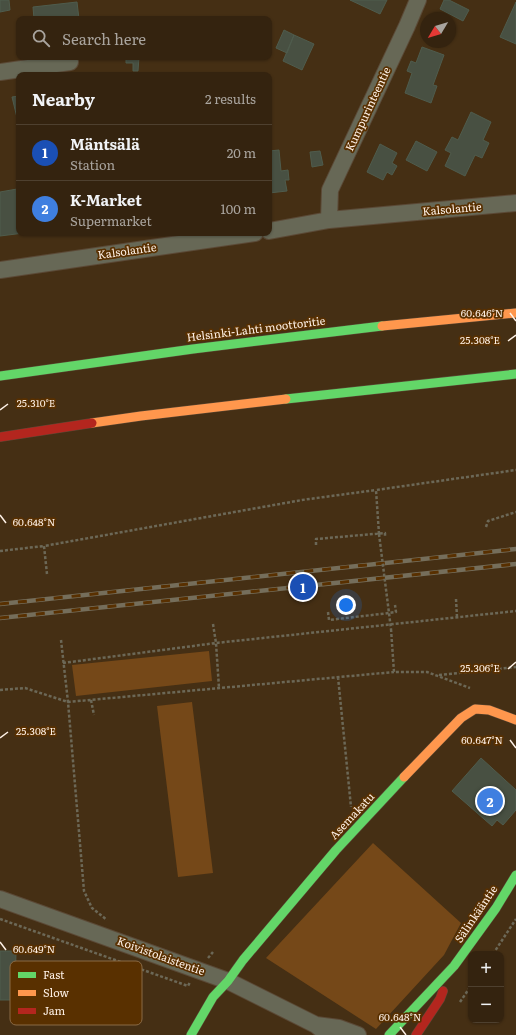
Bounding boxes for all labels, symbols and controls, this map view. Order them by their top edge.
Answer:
north arrow [420,12,456,48]
search box [16,16,272,60]
icon: search [30,27,52,49]
text: Search here [62,27,146,50]
street label: Kumpurinteentie [341,64,394,153]
text: Nearby [32,86,95,111]
text: 2 results [205,89,256,108]
text: Mäntsälä [70,132,140,155]
text: 1 [42,143,48,162]
text: 20 m [227,143,256,162]
text: Station [70,155,115,174]
text: K-Market [70,188,142,211]
street label: Kalsolantie [422,197,482,219]
text: 2 [42,199,48,218]
text: 100 m [220,199,256,218]
text: Supermarket [70,211,152,230]
street label: Kalsolantie [96,238,158,262]
text: 60.646°N [461,305,503,320]
street label: Helsinki-Lahti moottoritie [186,312,326,344]
text: 25.308°E [460,332,500,347]
text: 25.310°E [17,395,55,410]
text: 60.648°N [13,514,55,529]
pin: 1 [290,572,316,602]
your location [336,595,356,615]
text: 25.306°E [460,660,500,675]
text: 25.308°E [16,723,56,738]
text: 60.647°N [461,732,503,747]
pin: 2 [477,786,503,816]
street label: Asemakatu [325,788,377,842]
street label: Sälinkääntie [450,881,500,945]
street label: Koivistolaistentie [115,932,208,978]
text: 60.649°N [13,941,55,956]
map controls [468,951,504,1023]
button: + [468,951,504,987]
legend [10,961,142,1025]
text: Fast [43,966,65,982]
text: Slow [43,984,69,1000]
button: − [468,987,504,1023]
text: Jam [43,1002,66,1018]
text: 60.648°N [379,1009,421,1024]

